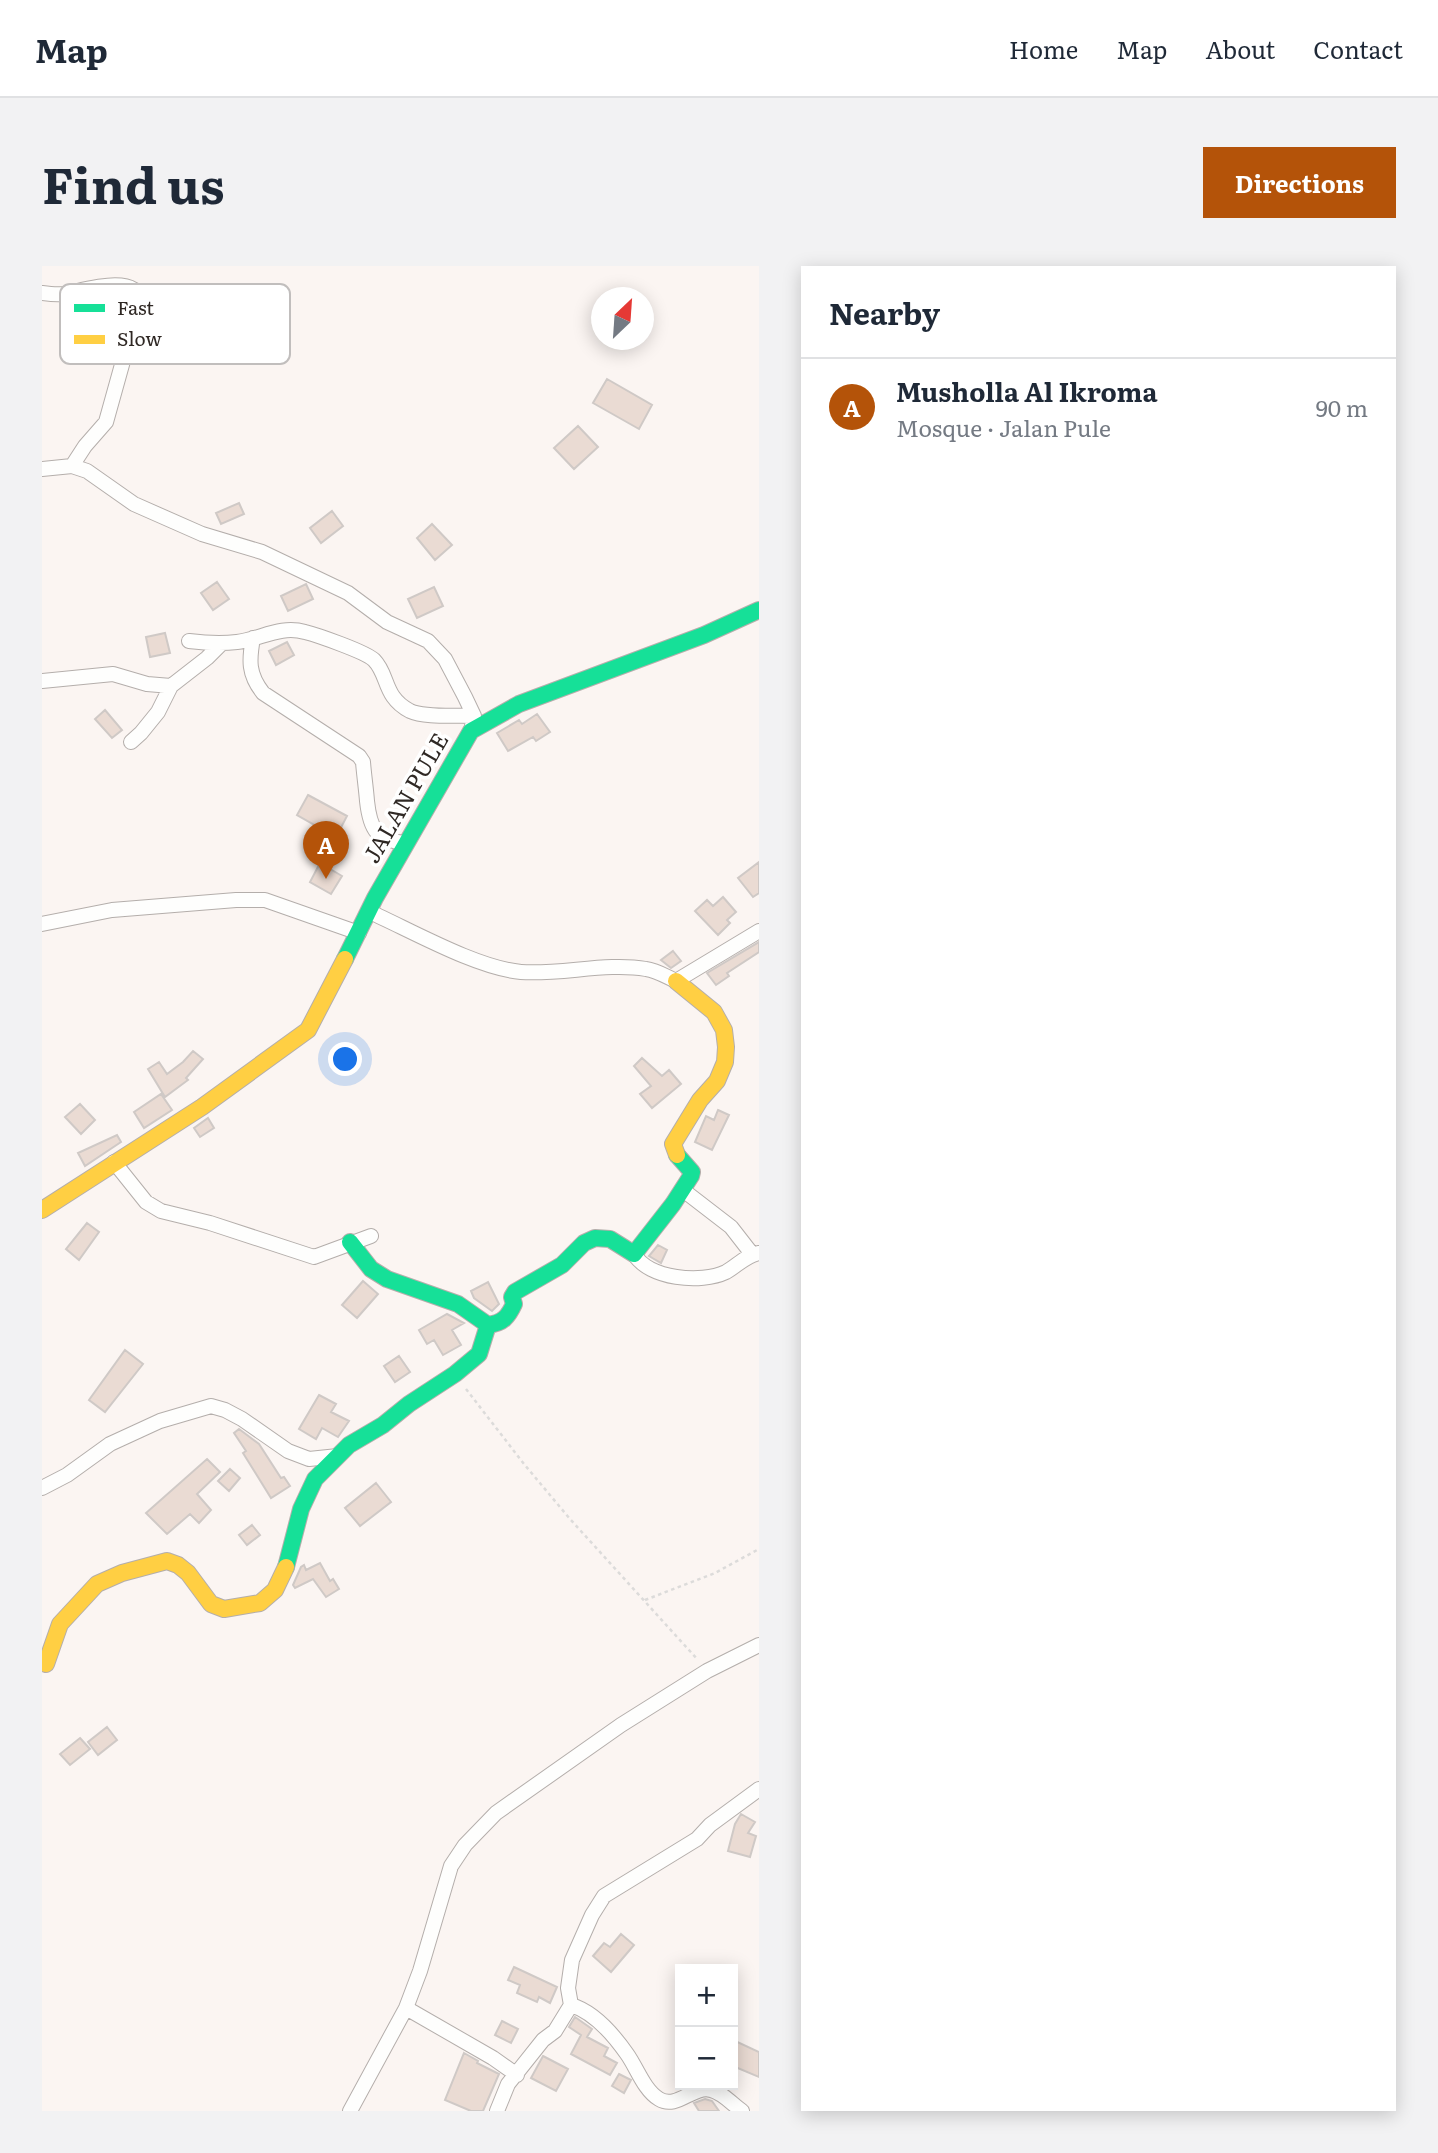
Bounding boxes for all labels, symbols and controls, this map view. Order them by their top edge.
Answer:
text: Map [35,24,108,73]
text: Home [1009,31,1078,66]
text: Map [1116,31,1167,66]
text: About [1205,31,1275,66]
text: Contact [1313,31,1403,66]
text: Find us [42,146,225,219]
button: Directions [1203,147,1396,218]
legend [60,284,290,364]
north arrow [591,287,654,350]
text: Nearby [829,290,940,334]
text: Fast [117,293,154,321]
text: Slow [117,324,162,352]
text: Musholla Al Ikroma [896,371,1157,410]
text: A [843,390,861,424]
text: 90 m [1316,390,1368,424]
text: Mosque · Jalan Pule [896,410,1111,444]
street label: JALAN PULE [353,726,455,868]
pin: A [303,821,349,879]
your location [328,1042,362,1076]
map controls [675,1964,738,2090]
button: + [675,1964,738,2027]
button: − [675,2027,738,2090]

